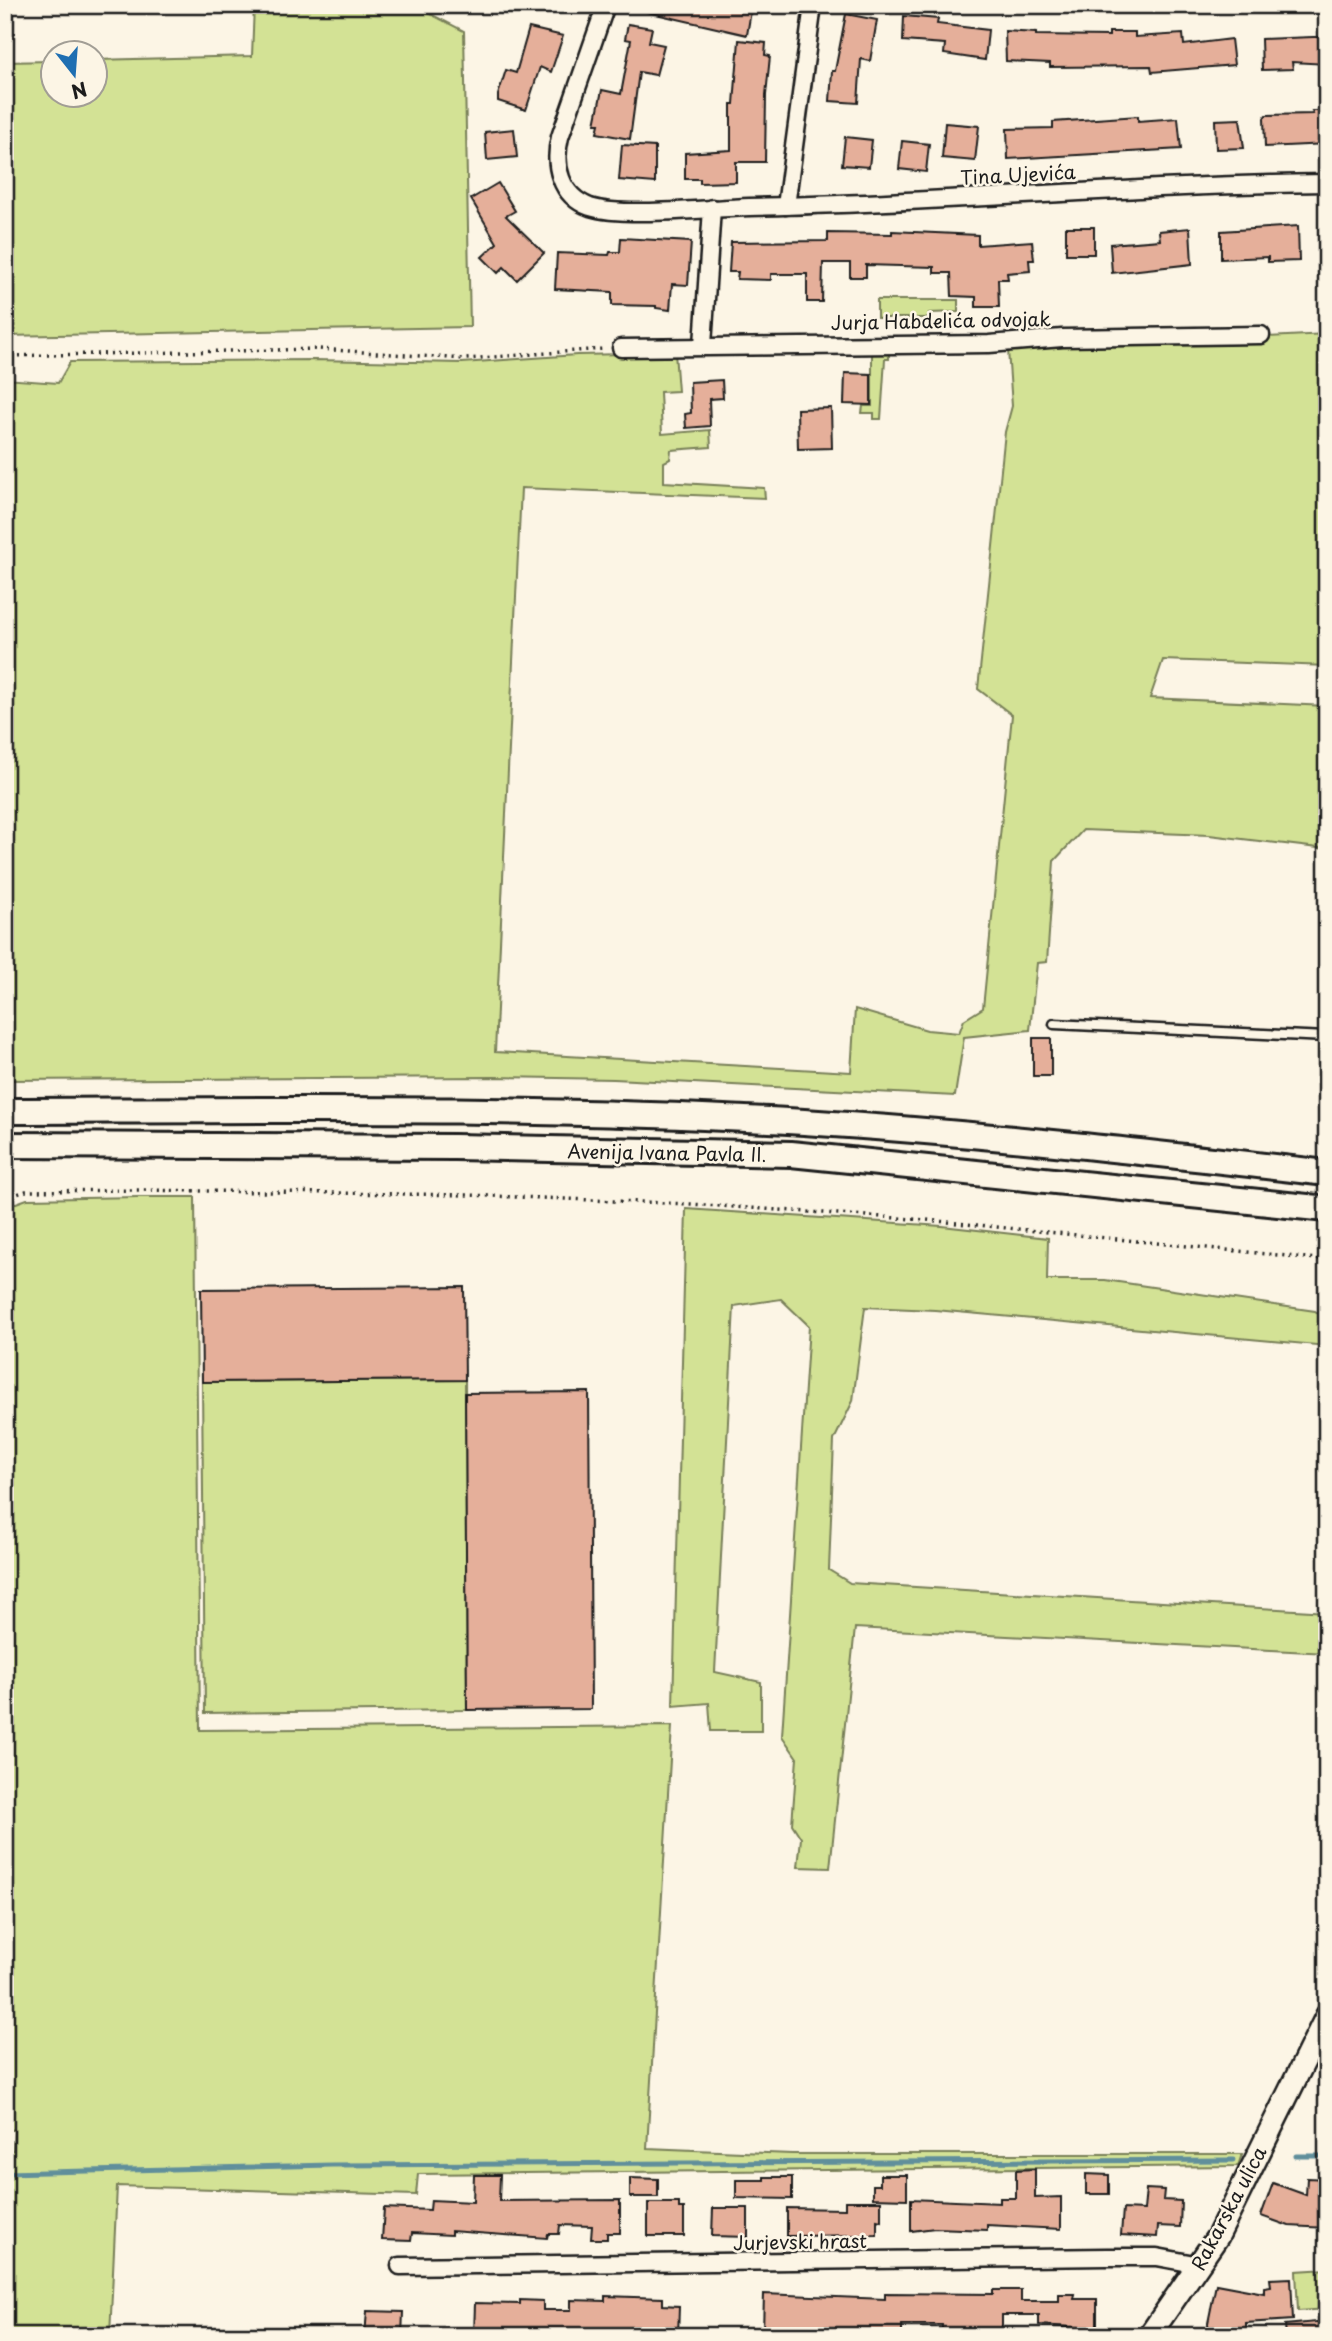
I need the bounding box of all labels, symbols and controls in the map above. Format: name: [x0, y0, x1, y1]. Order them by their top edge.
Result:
north arrow: [38, 38, 108, 108]
text: N: [68, 76, 91, 107]
street label: Tina Ujevića: [960, 157, 1076, 191]
street label: Jurja Habdelića odvojak: [831, 304, 1052, 336]
street label: Avenija Ivana Pavla II.: [567, 1136, 767, 1168]
street label: Rakarska ulica: [1183, 2140, 1273, 2275]
street label: Jurjevski hrast: [733, 2226, 868, 2256]

